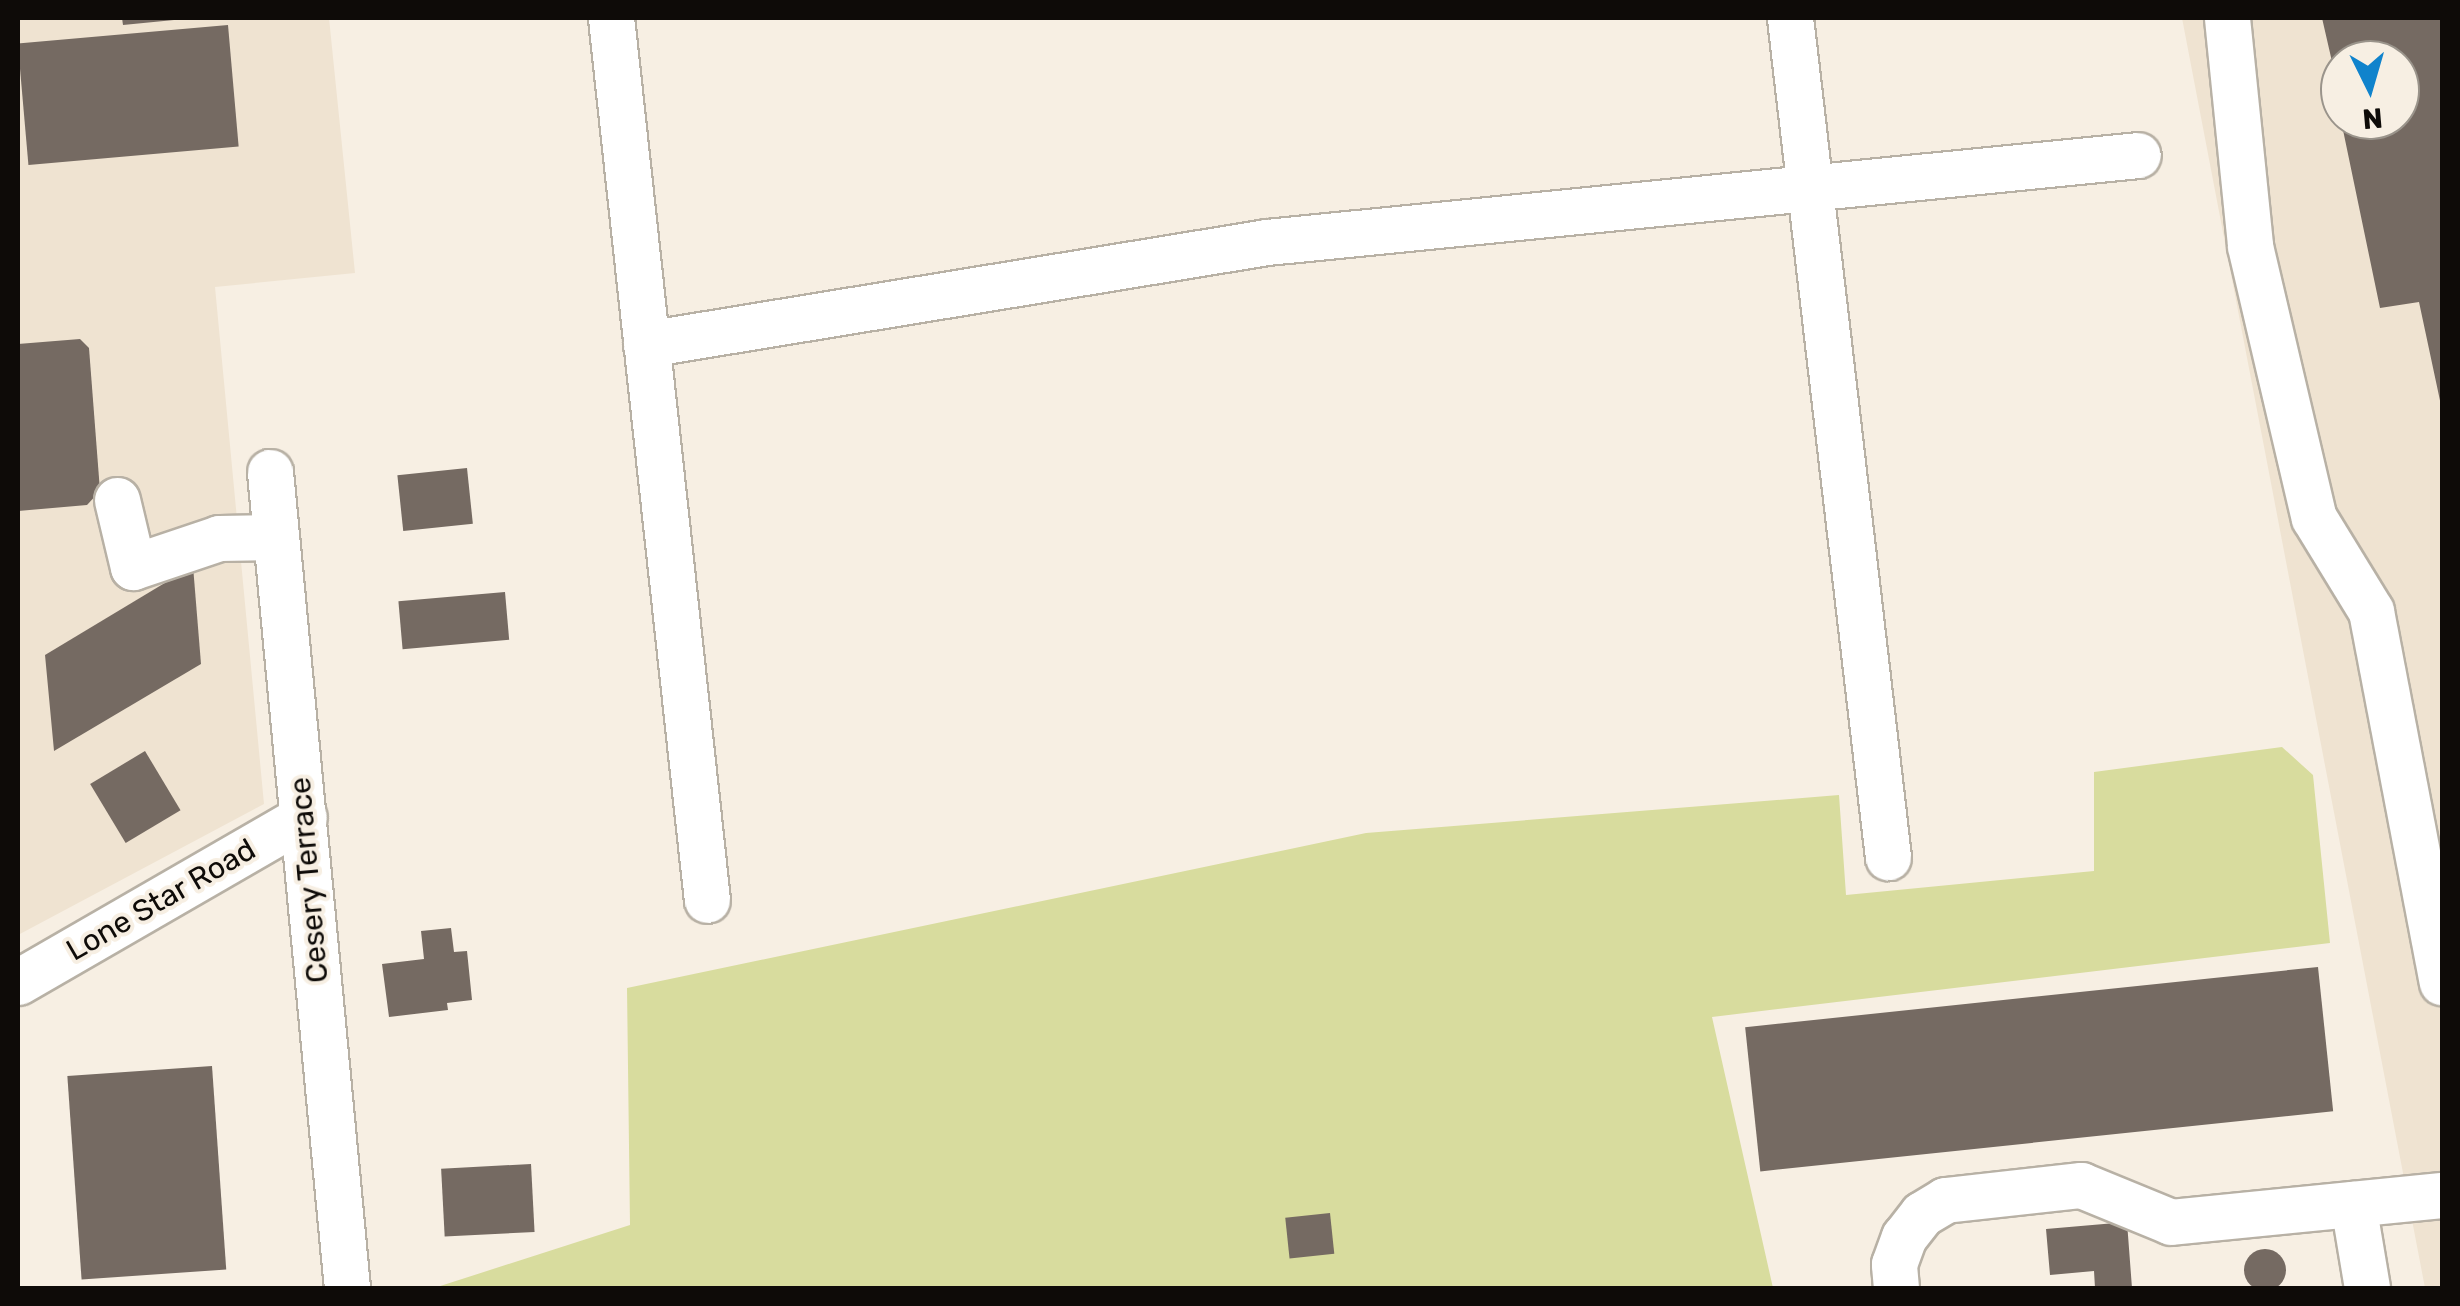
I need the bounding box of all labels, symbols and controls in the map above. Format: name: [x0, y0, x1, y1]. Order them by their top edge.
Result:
north arrow: [2320, 40, 2420, 140]
text: N: [2361, 101, 2384, 136]
street label: Cesery Terrace: [282, 775, 336, 985]
street label: Lone Star Road: [60, 831, 262, 969]

